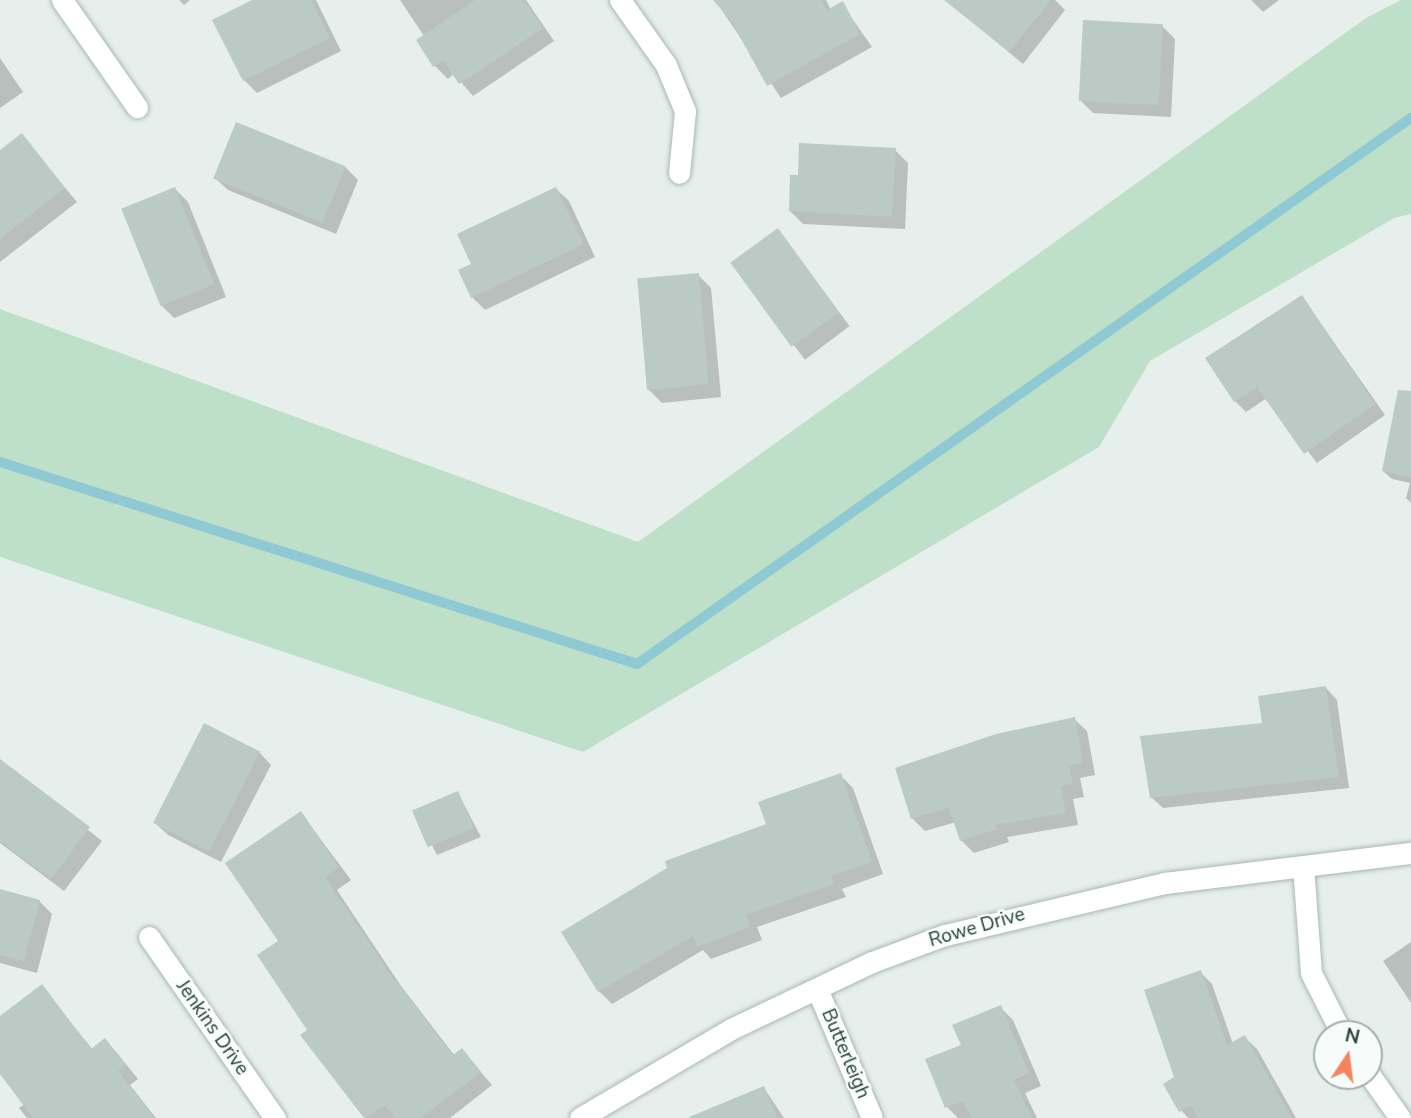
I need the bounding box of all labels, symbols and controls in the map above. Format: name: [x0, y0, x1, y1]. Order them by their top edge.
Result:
street label: Rowe Drive: [926, 903, 1028, 953]
street label: Jenkins Drive: [171, 976, 253, 1080]
street label: Butterleigh: [816, 1006, 874, 1102]
north arrow: [1313, 1020, 1383, 1090]
text: N: [1342, 1022, 1362, 1051]

